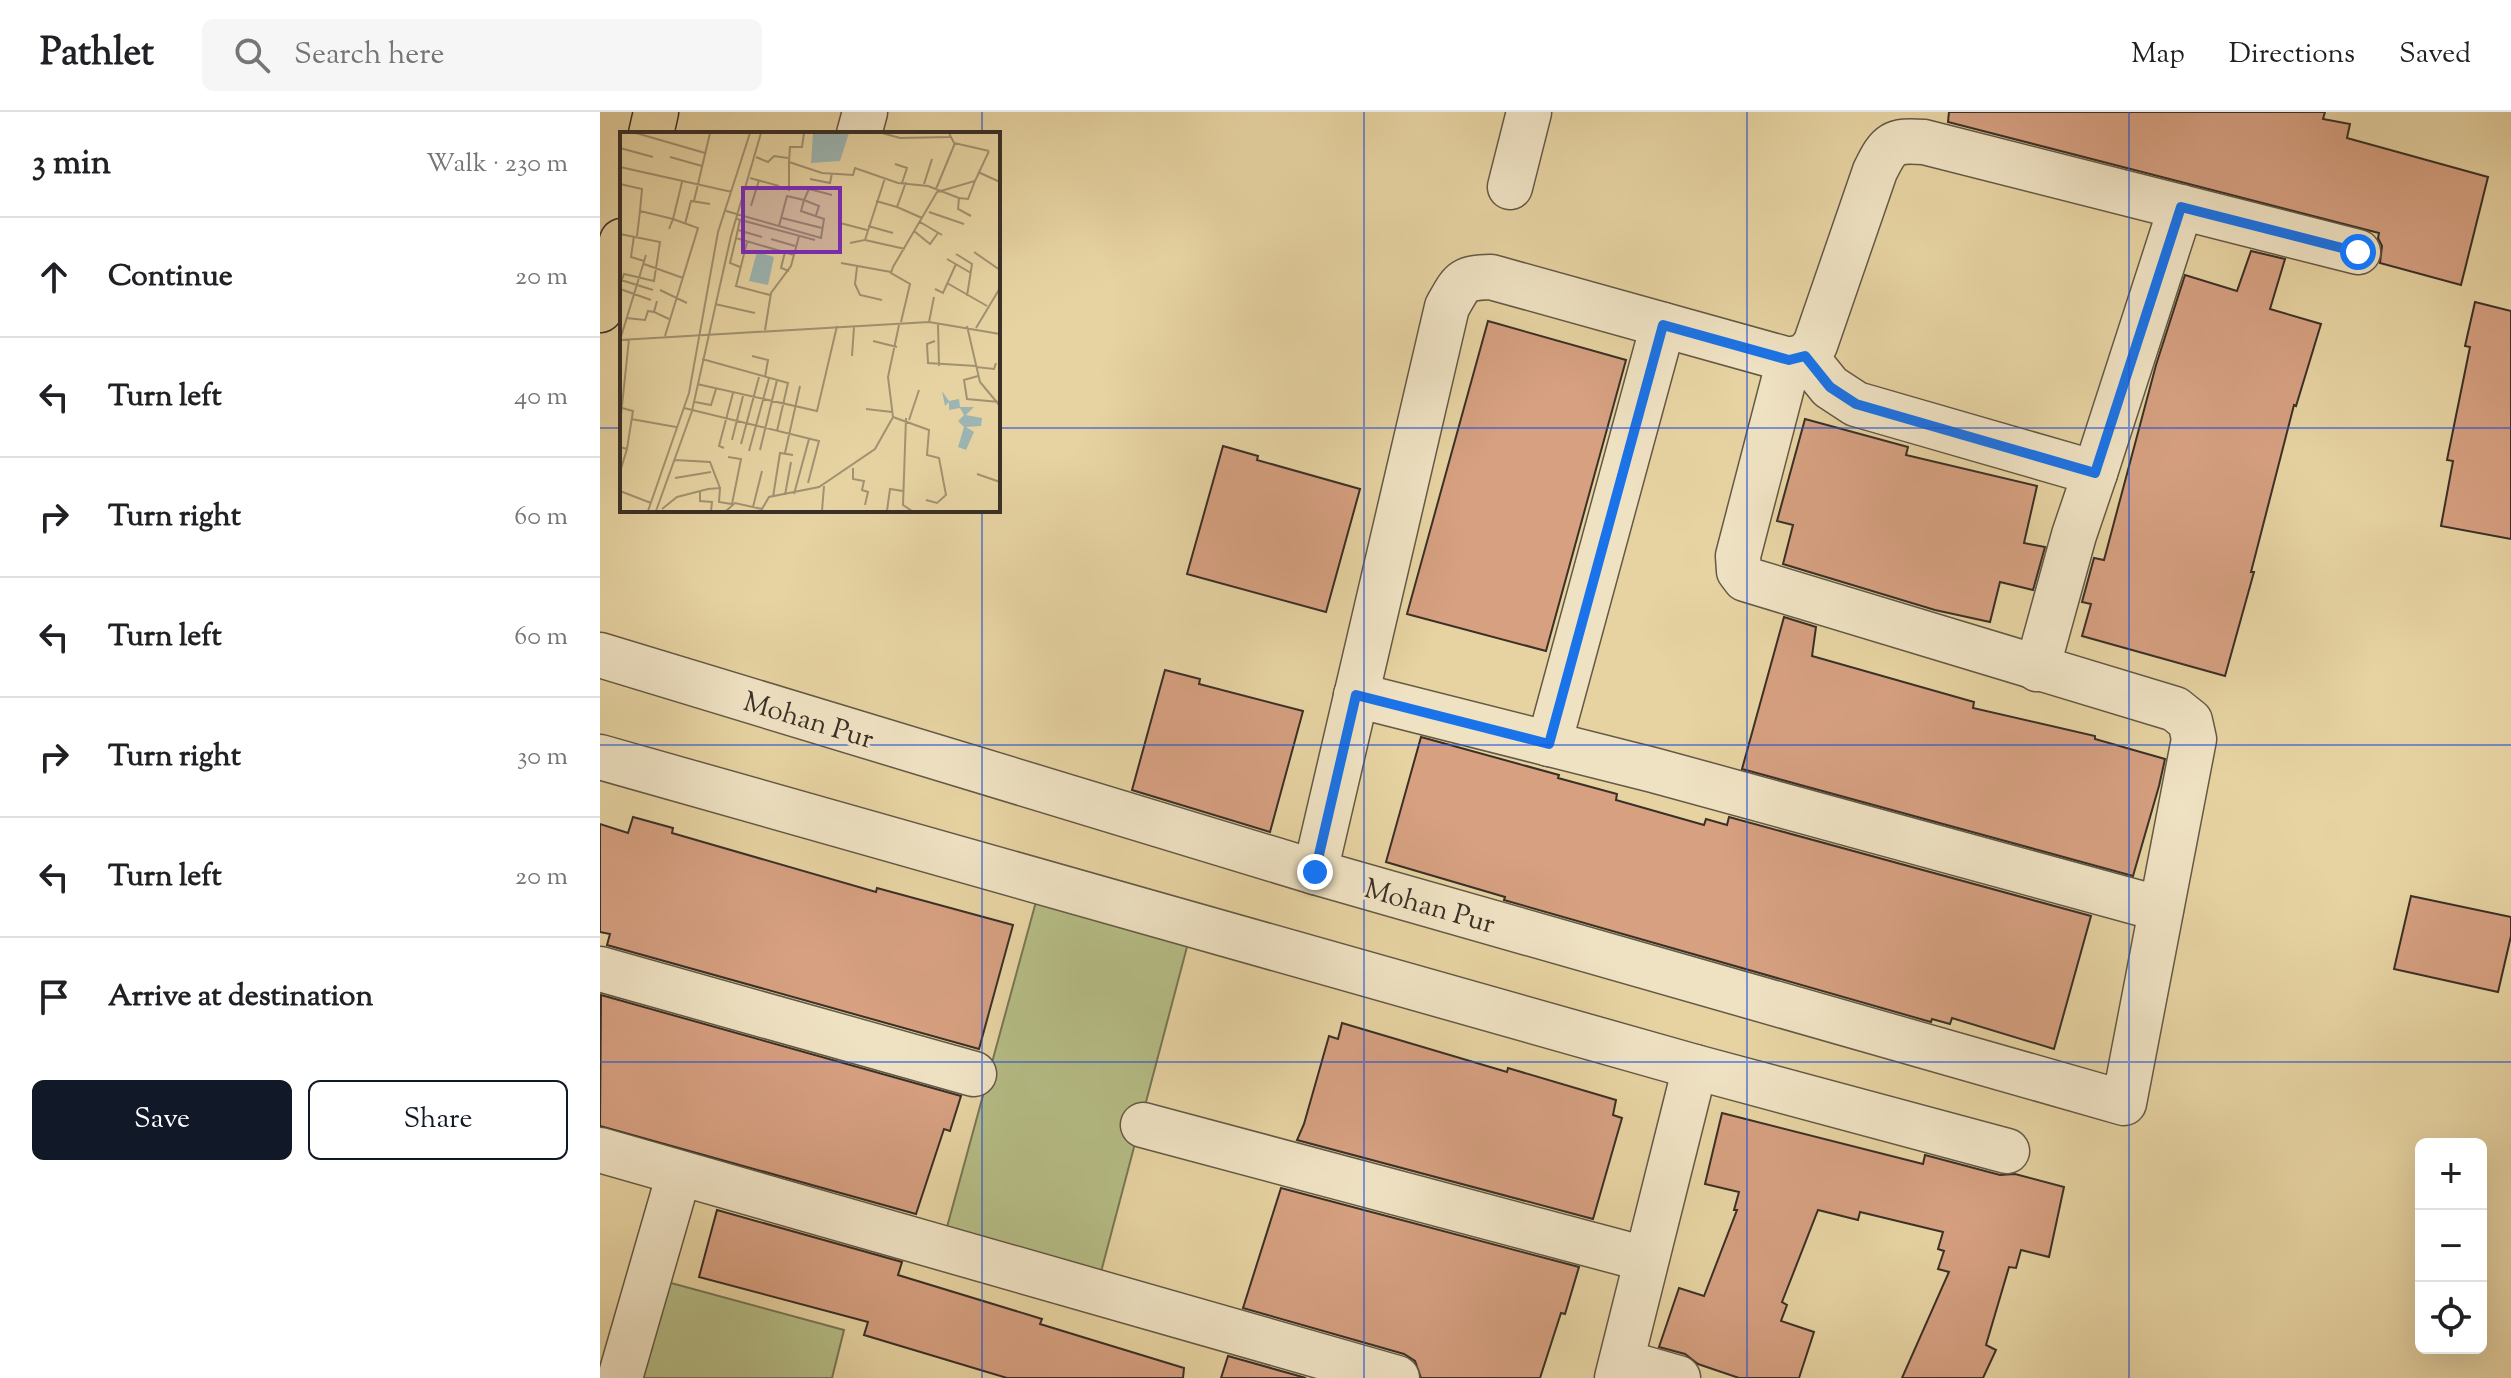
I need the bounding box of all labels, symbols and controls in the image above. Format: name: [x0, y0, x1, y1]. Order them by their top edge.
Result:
search box: [202, 19, 762, 91]
text: Pathlet: [40, 28, 154, 82]
icon: search: [230, 33, 274, 77]
text: Search here: [294, 34, 445, 77]
text: Map: [2131, 35, 2185, 75]
text: Directions: [2229, 35, 2355, 75]
text: Saved: [2399, 35, 2471, 75]
inset map: [620, 132, 1000, 512]
text: 3 min: [32, 140, 111, 189]
text: Walk · 230 m: [426, 146, 568, 183]
route start: [2340, 234, 2376, 270]
icon: ahead: [32, 255, 76, 299]
text: Continue: [108, 256, 233, 299]
text: 20 m: [515, 259, 568, 296]
icon: left: [32, 375, 76, 419]
text: Turn left: [108, 376, 222, 419]
text: 40 m: [514, 379, 568, 416]
icon: right: [32, 495, 76, 539]
text: Turn right: [108, 496, 241, 539]
text: 60 m: [514, 499, 568, 536]
icon: left: [32, 615, 76, 659]
text: Turn left: [108, 616, 222, 659]
text: 60 m: [514, 619, 568, 656]
street label: Mohan Pur: [738, 683, 879, 761]
icon: right: [32, 735, 76, 779]
text: Turn right: [108, 736, 241, 779]
text: 30 m: [517, 739, 568, 776]
route end: [1297, 854, 1333, 890]
icon: left: [32, 855, 76, 899]
text: Turn left: [108, 856, 222, 899]
text: 20 m: [515, 859, 568, 896]
street label: Mohan Pur: [1359, 870, 1500, 946]
icon: arrive: [32, 975, 76, 1019]
text: Arrive at destination: [108, 976, 373, 1019]
button: Save: [32, 1080, 292, 1160]
button: Share: [308, 1080, 568, 1160]
map controls: [2415, 1138, 2487, 1354]
button: +: [2415, 1138, 2487, 1210]
button: −: [2415, 1210, 2487, 1282]
button: locate: [2415, 1282, 2487, 1354]

